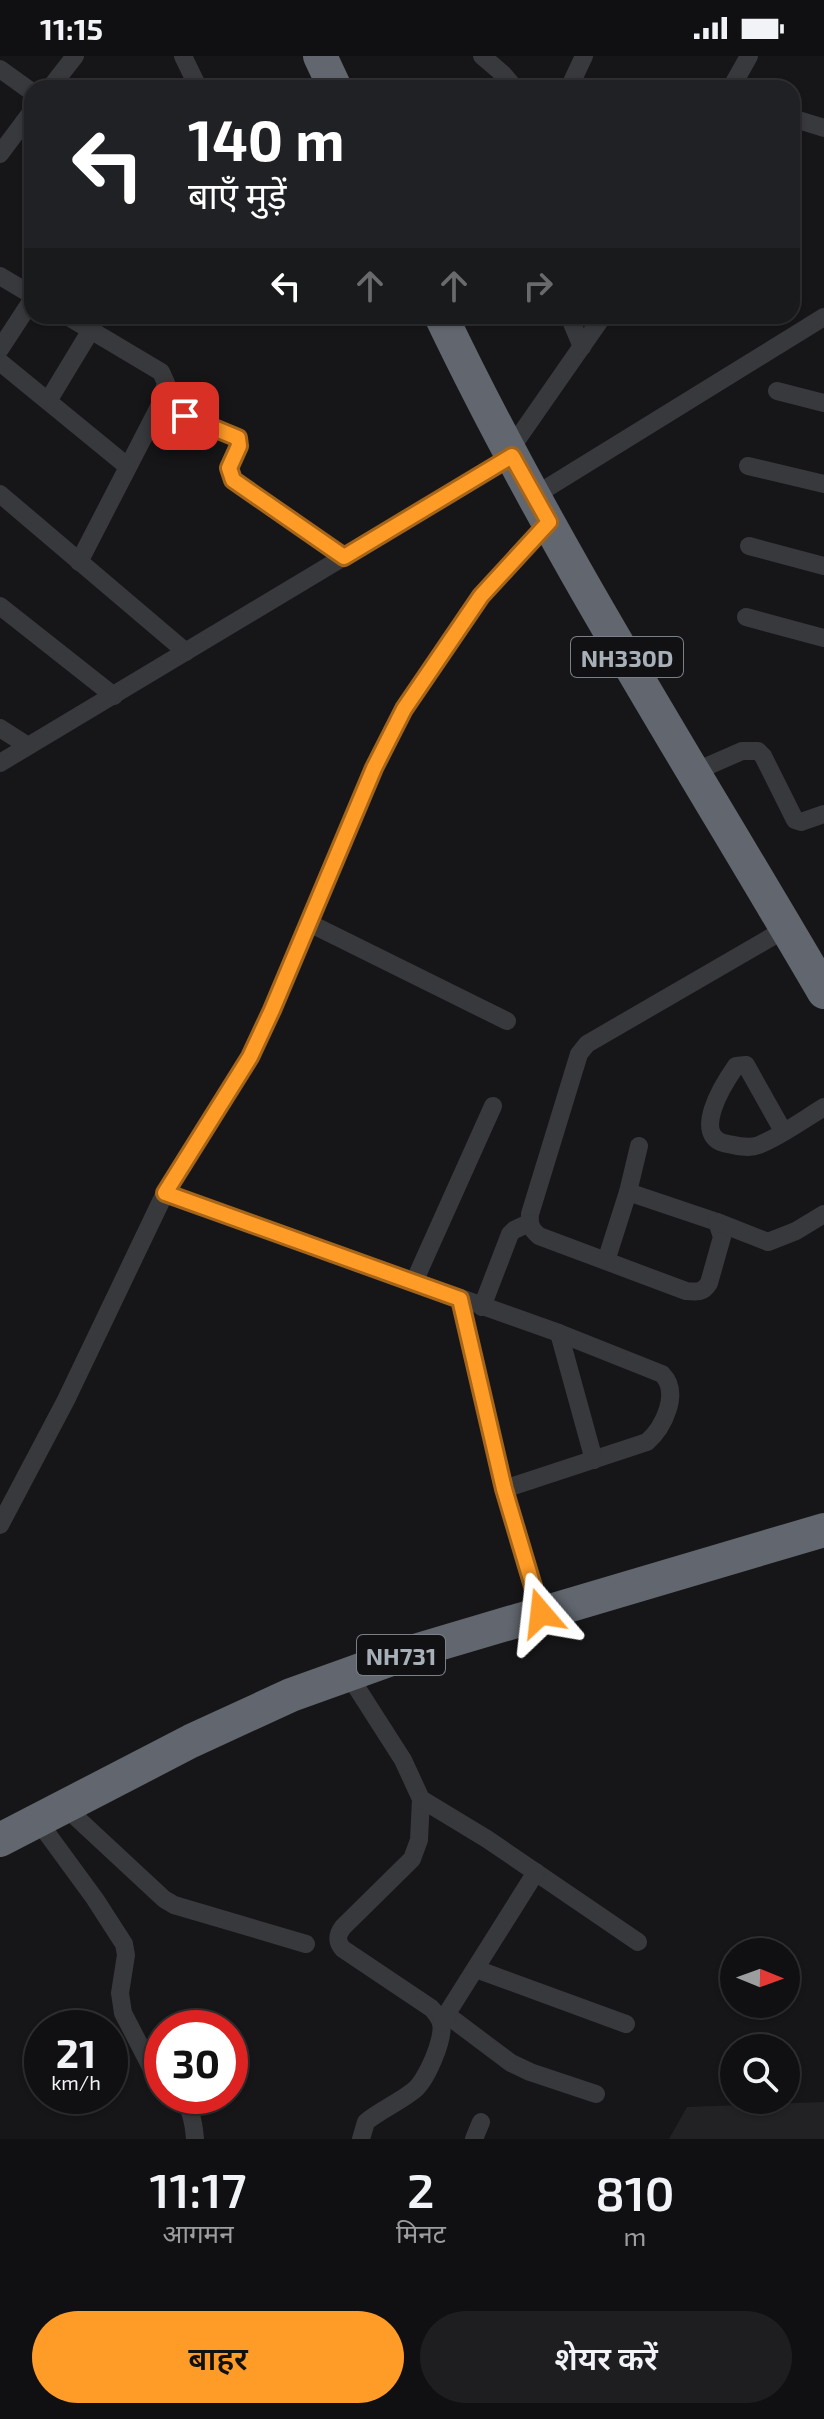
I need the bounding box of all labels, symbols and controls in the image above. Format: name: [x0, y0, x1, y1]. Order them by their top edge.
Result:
text: 11:15: [40, 10, 103, 46]
text: 140 m: [188, 105, 345, 172]
icon: left: [56, 112, 160, 216]
text: बाएँ मुड़ें: [188, 173, 287, 216]
icon: left: [264, 264, 308, 308]
icon: ahead: [348, 264, 392, 308]
icon: ahead: [432, 264, 476, 308]
icon: right: [516, 264, 560, 308]
pin: [151, 382, 219, 450]
icon: arrive: [163, 394, 207, 438]
road number: NH330D: [571, 637, 683, 677]
position arrow: [499, 1571, 583, 1655]
road number: NH731: [357, 1635, 445, 1675]
north arrow: [720, 1938, 800, 2018]
map controls: [720, 1938, 800, 2114]
speed limit sign: 30: [144, 2010, 248, 2114]
text: 21: [56, 2028, 96, 2076]
button: search: [720, 2034, 800, 2114]
text: km/h: [51, 2070, 101, 2094]
text: 11:17: [149, 2160, 247, 2218]
text: 2: [407, 2160, 435, 2218]
text: 810: [595, 2163, 675, 2221]
text: आगमन: [162, 2217, 234, 2248]
text: मिनट: [396, 2217, 446, 2248]
text: m: [623, 2220, 646, 2251]
button: बाहर: [32, 2311, 404, 2403]
button: शेयर करें: [420, 2311, 792, 2403]

